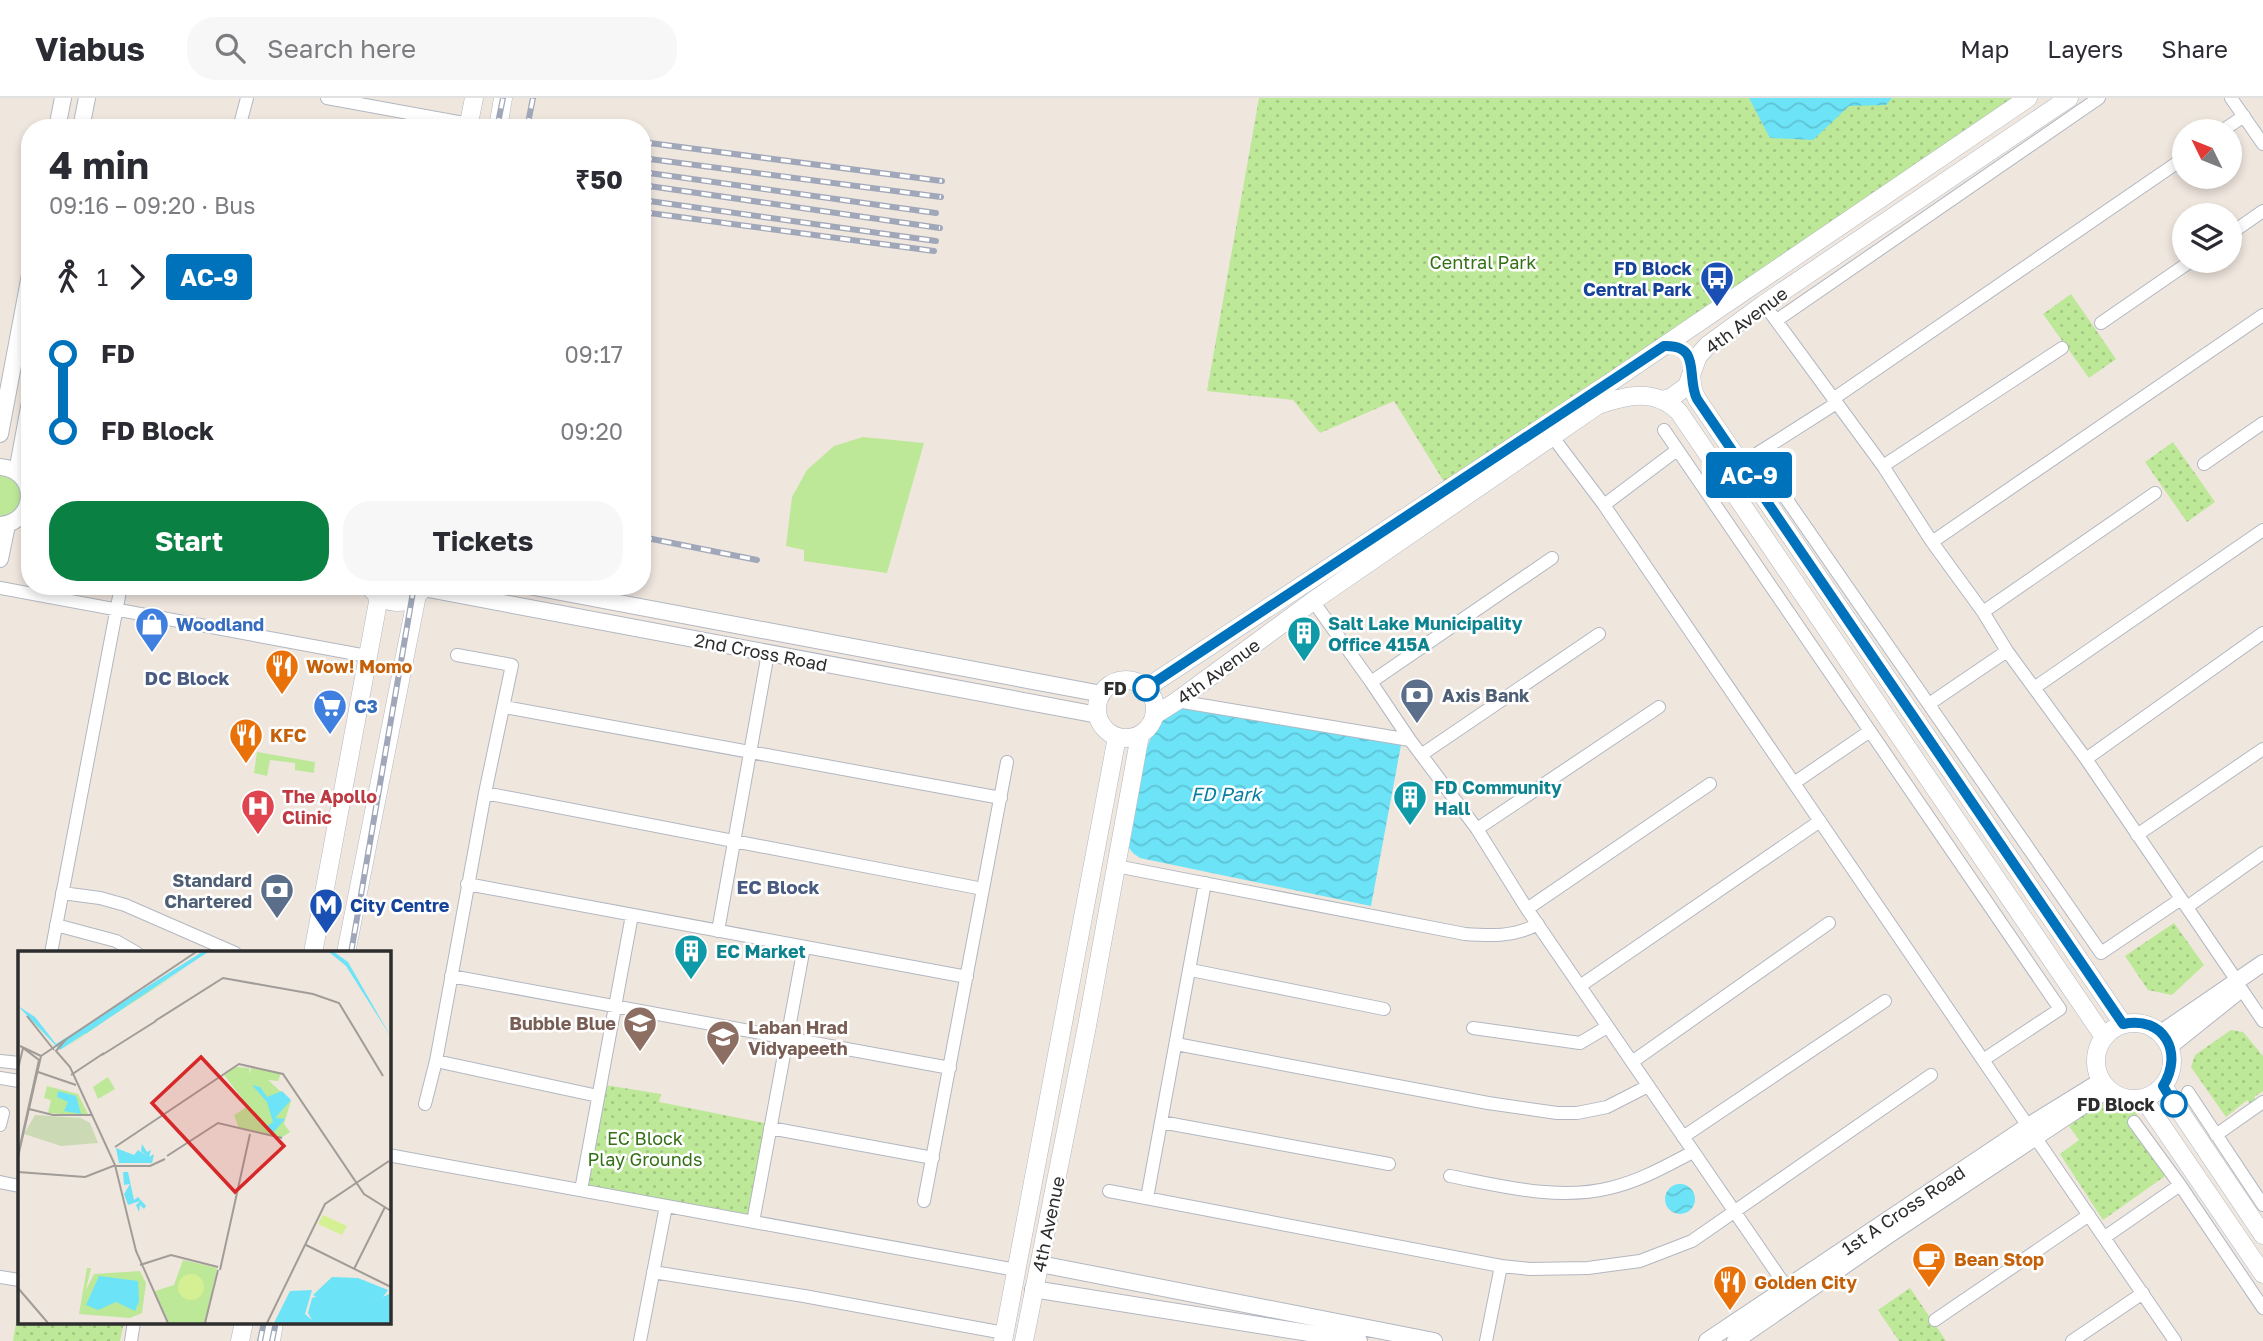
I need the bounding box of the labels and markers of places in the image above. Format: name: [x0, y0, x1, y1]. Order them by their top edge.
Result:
place label: FD Block Central Park: [1583, 257, 1693, 300]
bus stop icon: FD Block Central Park: [1698, 259, 1736, 308]
shop icon: Woodland: [133, 605, 171, 654]
place label: Salt Lake Municipality Office 415A: [1328, 612, 1523, 655]
place label: Woodland: [176, 613, 264, 635]
building icon: Salt Lake Municipality Office 415A: [1285, 614, 1323, 663]
restaurant icon: Wow! Momo: [263, 647, 301, 696]
place label: Wow! Momo: [306, 655, 413, 677]
marker: FD: [1133, 675, 1159, 701]
bank icon: Axis Bank: [1398, 676, 1436, 725]
place label: FD: [1103, 677, 1127, 699]
place label: Axis Bank: [1442, 684, 1530, 706]
supermarket icon: C3: [311, 687, 349, 736]
place label: C3: [354, 695, 378, 717]
restaurant icon: KFC: [227, 716, 265, 765]
place label: KFC: [270, 724, 307, 746]
place label: FD Community Hall: [1434, 776, 1562, 819]
building icon: FD Community Hall: [1391, 778, 1429, 827]
place label: The Apollo Clinic: [282, 785, 377, 828]
hospital icon: The Apollo Clinic: [239, 787, 277, 836]
place label: Standard Chartered: [164, 869, 252, 912]
bank icon: Standard Chartered: [258, 871, 296, 920]
metro station icon: City Centre: [307, 886, 345, 935]
place label: City Centre: [350, 894, 450, 916]
building icon: EC Market: [672, 932, 710, 981]
place label: EC Market: [716, 940, 806, 962]
school or university icon: Bubble Blue: [621, 1004, 659, 1053]
place label: Bubble Blue: [509, 1012, 616, 1034]
place label: Laban Hrad Vidyapeeth: [748, 1016, 848, 1059]
school or university icon: Laban Hrad Vidyapeeth: [704, 1018, 742, 1067]
marker: FD Block: [2161, 1091, 2187, 1117]
place label: FD Block: [2077, 1093, 2156, 1115]
cafe icon: Bean Stop: [1910, 1240, 1948, 1289]
place label: Bean Stop: [1954, 1248, 2044, 1270]
restaurant icon: Golden City: [1711, 1263, 1749, 1312]
place label: Golden City: [1754, 1271, 1857, 1293]

